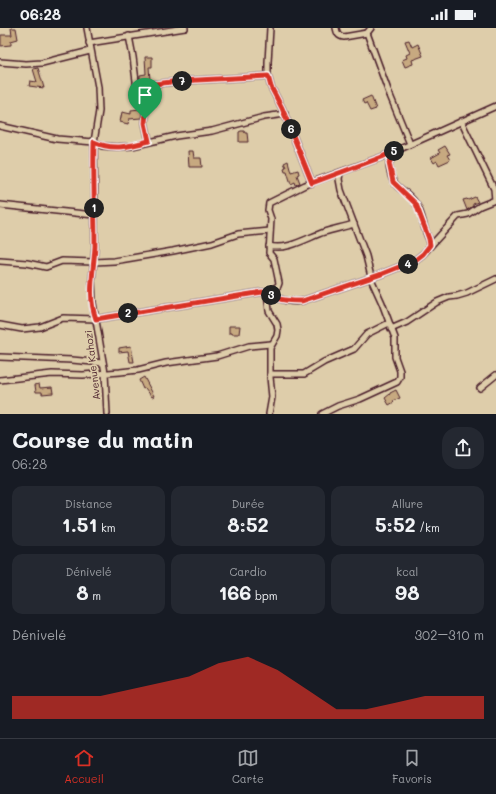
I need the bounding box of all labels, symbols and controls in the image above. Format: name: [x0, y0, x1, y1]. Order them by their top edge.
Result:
text: 06:28: [20, 4, 61, 24]
pin: 7: [172, 71, 192, 91]
text: 7: [179, 73, 185, 88]
pin: [128, 78, 162, 119]
icon: arrive: [134, 84, 156, 106]
pin: 6: [281, 119, 301, 139]
text: 6: [288, 121, 294, 136]
pin: 5: [384, 141, 404, 161]
text: 5: [391, 143, 397, 158]
pin: 1: [84, 198, 104, 218]
text: 1: [92, 200, 96, 215]
pin: 4: [398, 254, 418, 274]
text: 4: [405, 256, 411, 271]
pin: 3: [261, 285, 281, 305]
text: 3: [268, 287, 274, 302]
pin: 2: [118, 303, 138, 323]
text: 2: [125, 305, 131, 320]
street label: Avenue Kahozi: [81, 329, 103, 401]
text: Course du matin: [12, 425, 193, 454]
button: share: [442, 427, 484, 469]
text: 06:28: [12, 455, 47, 472]
text: Distance: [65, 496, 112, 511]
text: Durée: [232, 496, 264, 511]
text: Allure: [392, 496, 423, 511]
text: 1.51: [62, 511, 97, 537]
text: 8:52: [227, 511, 269, 537]
text: 5:52: [375, 511, 416, 537]
text: km: [97, 520, 116, 535]
text: /km: [416, 520, 440, 535]
text: Dénivelé: [66, 564, 112, 579]
text: Cardio: [229, 564, 267, 579]
text: kcal: [396, 564, 418, 579]
text: 8: [76, 579, 89, 605]
text: 166: [218, 579, 251, 605]
text: 98: [395, 579, 420, 605]
text: m: [89, 588, 101, 603]
text: bpm: [251, 588, 278, 603]
text: Dénivelé: [12, 626, 66, 643]
text: 302–310 m: [415, 626, 484, 643]
tab: Accueil: [64, 747, 104, 786]
tab: Carte: [232, 747, 264, 786]
tab: Favoris: [392, 747, 432, 786]

